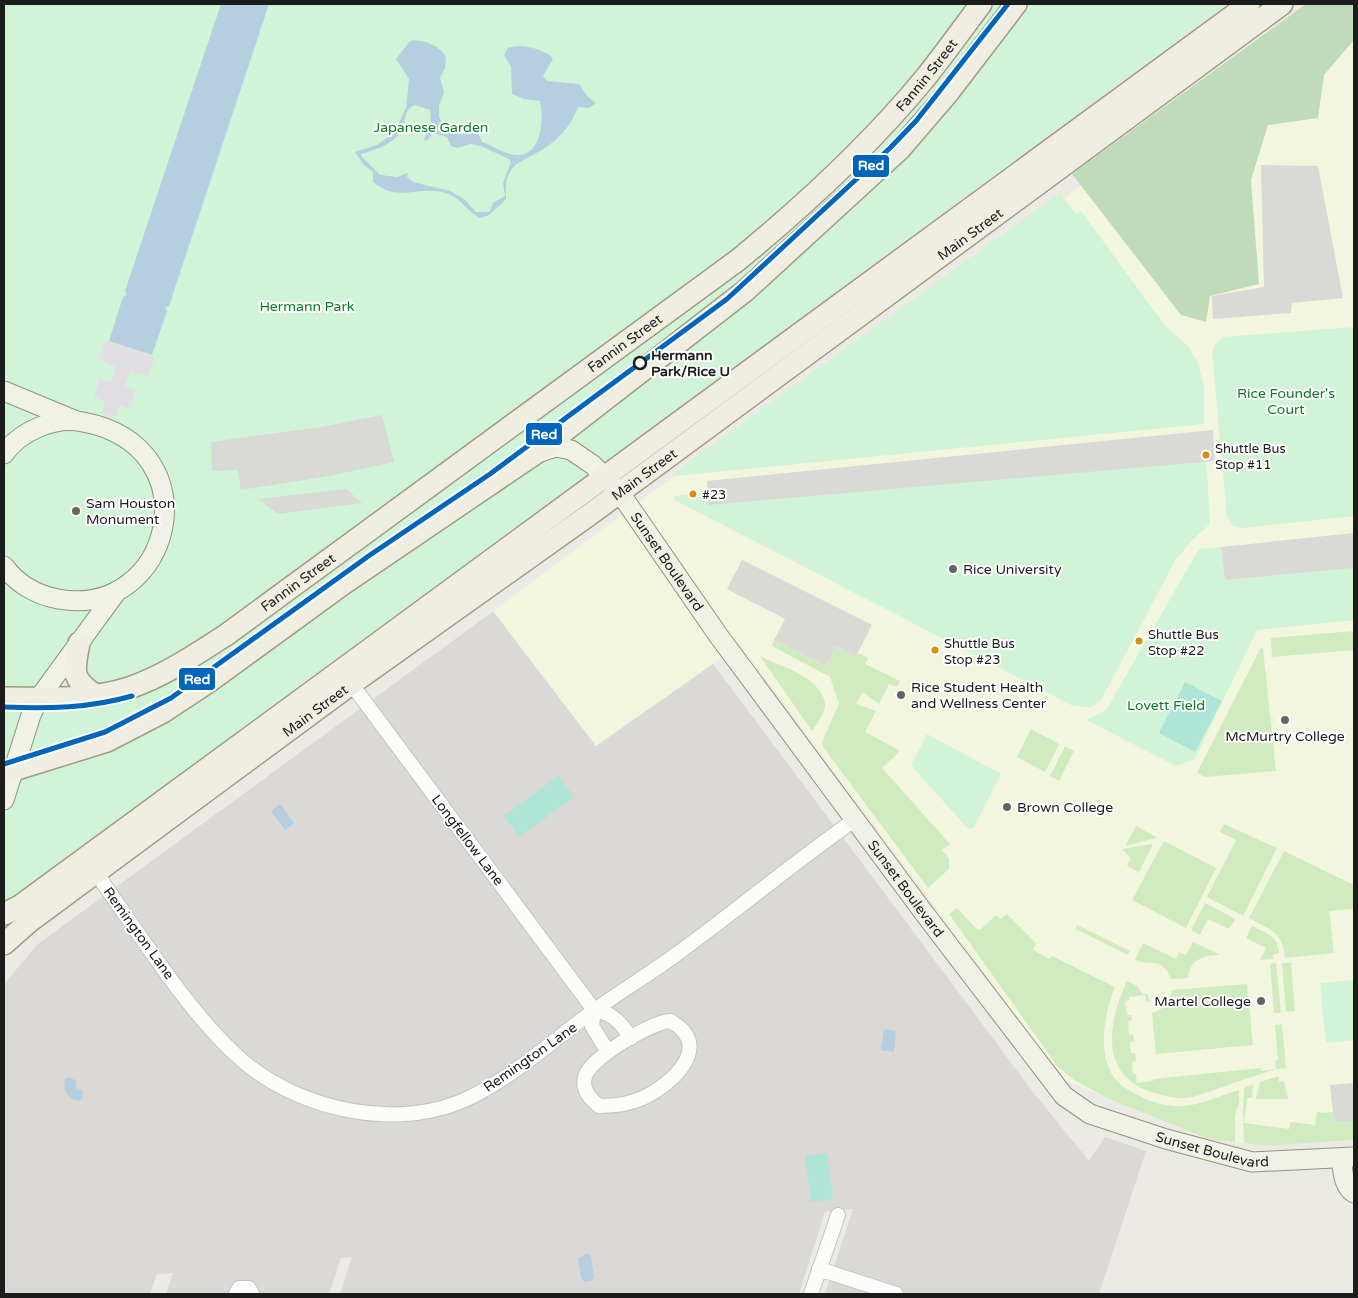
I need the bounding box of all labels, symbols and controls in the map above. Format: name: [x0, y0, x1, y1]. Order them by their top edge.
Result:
street label: Fannin Street: [893, 35, 961, 115]
park label: Japanese Garden: [374, 119, 488, 136]
line badge: Red: [852, 154, 890, 178]
text: Red: [858, 157, 885, 174]
street label: Main Street: [934, 204, 1007, 264]
park label: Hermann Park: [260, 298, 355, 315]
street label: Fannin Street: [584, 310, 666, 376]
place label: Hermann Park/Rice U: [651, 347, 730, 380]
marker: Hermann Park/Rice U: [633, 356, 647, 370]
park label: Rice Founder's Court: [1237, 385, 1335, 418]
line badge: Red: [525, 422, 563, 446]
text: Red: [531, 426, 558, 443]
place label: Shuttle Bus Stop #11: [1215, 441, 1286, 473]
street label: Main Street: [608, 445, 681, 505]
marker: Shuttle Bus Stop #11: [1201, 450, 1211, 460]
place label: #23: [702, 487, 726, 503]
marker: #23: [688, 489, 698, 499]
place label: Sam Houston Monument: [86, 495, 175, 528]
marker: Sam Houston Monument: [70, 505, 82, 517]
street label: Sunset Boulevard: [627, 509, 707, 615]
street label: Fannin Street: [258, 549, 339, 616]
place label: Rice University: [963, 561, 1062, 578]
marker: Rice University: [947, 563, 959, 575]
place label: Shuttle Bus Stop #22: [1148, 627, 1219, 659]
place label: Shuttle Bus Stop #23: [944, 636, 1015, 668]
marker: Shuttle Bus Stop #22: [1134, 636, 1144, 646]
marker: Shuttle Bus Stop #23: [930, 645, 940, 655]
line badge: Red: [178, 667, 216, 691]
text: Red: [184, 671, 211, 688]
place label: Rice Student Health and Wellness Center: [911, 679, 1047, 712]
street label: Main Street: [279, 681, 352, 741]
marker: Rice Student Health and Wellness Center: [895, 689, 907, 701]
park label: Lovett Field: [1127, 697, 1205, 714]
marker: McMurtry College: [1279, 714, 1291, 726]
place label: McMurtry College: [1225, 728, 1345, 745]
street label: Longfellow Lane: [428, 792, 507, 889]
place label: Brown College: [1017, 799, 1113, 816]
marker: Brown College: [1001, 801, 1013, 813]
street label: Sunset Boulevard: [864, 837, 947, 941]
street label: Remington Lane: [99, 884, 178, 983]
place label: Martel College: [1154, 993, 1251, 1010]
marker: Martel College: [1255, 995, 1267, 1007]
street label: Remington Lane: [480, 1019, 580, 1096]
street label: Sunset Boulevard: [1153, 1128, 1269, 1171]

